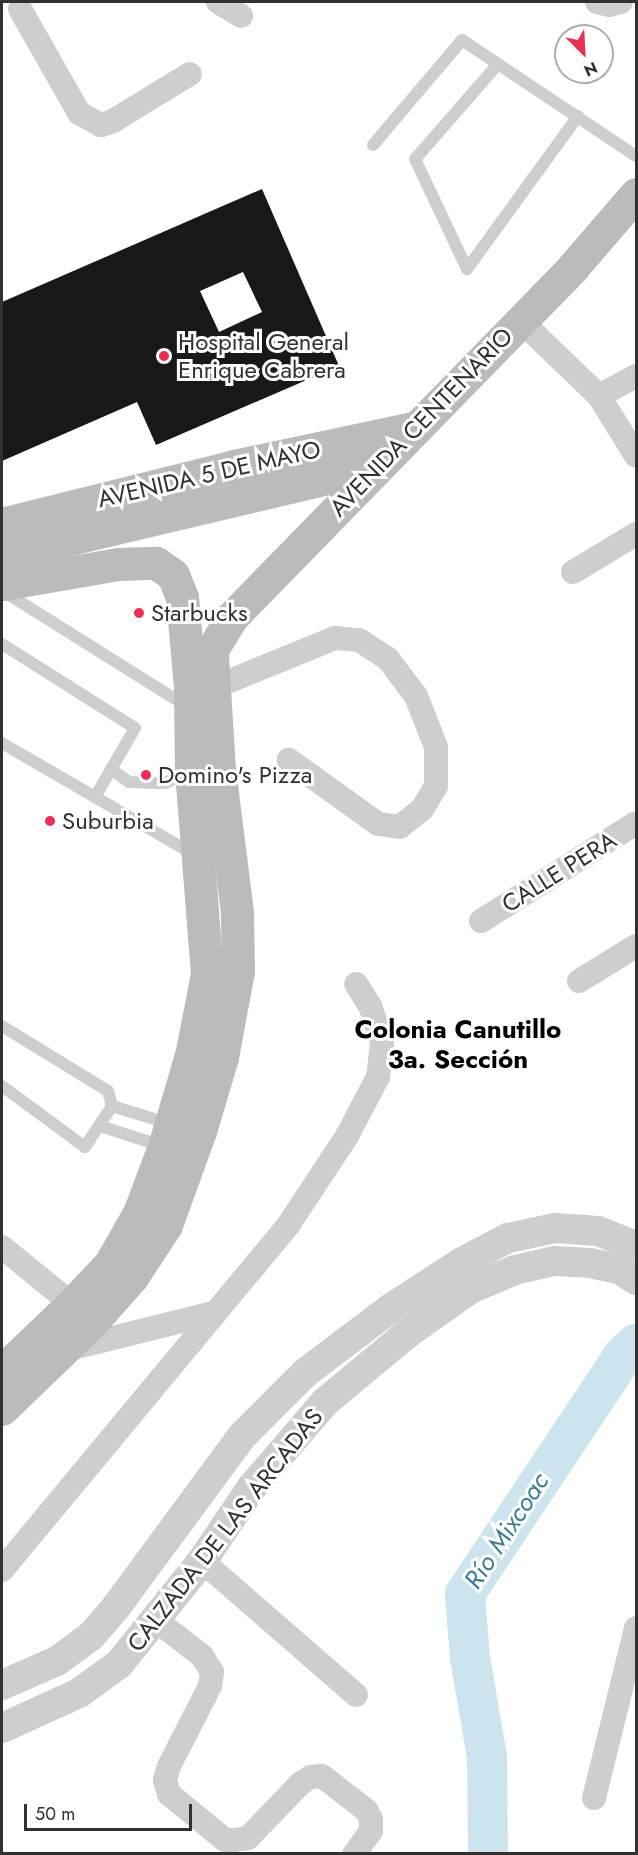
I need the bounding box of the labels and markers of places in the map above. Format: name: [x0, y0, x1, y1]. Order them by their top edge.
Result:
place label: Hospital General Enrique Cabrera: [178, 328, 349, 384]
marker: Hospital General Enrique Cabrera: [155, 347, 173, 365]
place label: Starbucks: [151, 599, 248, 627]
marker: Starbucks: [132, 606, 146, 620]
place label: Domino's Pizza: [158, 761, 312, 789]
marker: Domino's Pizza: [139, 768, 153, 782]
place label: Suburbia: [62, 807, 154, 835]
marker: Suburbia: [43, 814, 57, 828]

